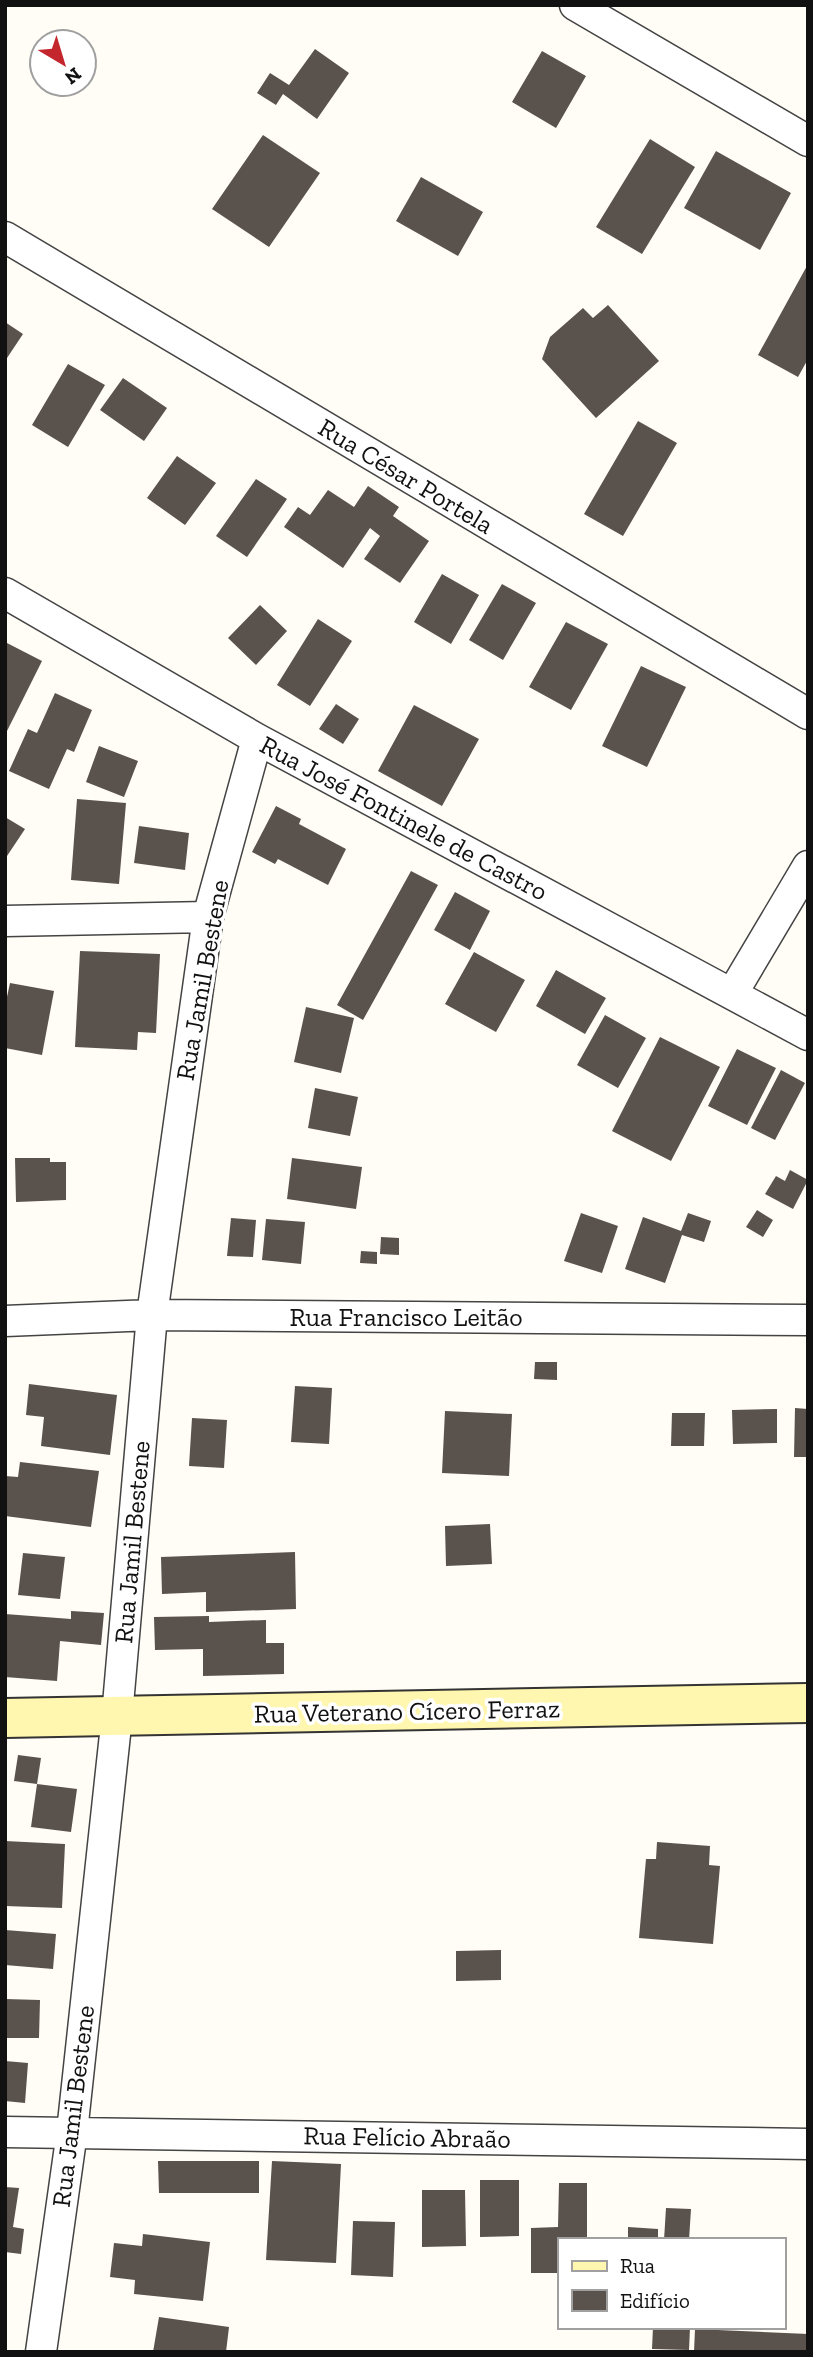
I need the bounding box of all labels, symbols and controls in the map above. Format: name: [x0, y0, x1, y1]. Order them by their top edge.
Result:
north arrow: [28, 28, 98, 98]
text: N: [60, 62, 86, 90]
street label: Rua César Portela: [313, 411, 500, 541]
street label: Rua José Fontinele de Castro: [255, 729, 553, 907]
street label: Rua Jamil Bestene: [169, 877, 235, 1083]
street label: Rua Francisco Leitão: [289, 1301, 523, 1333]
street label: Rua Jamil Bestene: [107, 1439, 157, 1645]
street label: Rua Veterano Cícero Ferraz: [254, 1692, 560, 1730]
street label: Rua Jamil Bestene: [45, 2003, 101, 2209]
street label: Rua Felício Abraão: [303, 2119, 511, 2155]
legend: [558, 2238, 785, 2329]
text: Rua: [620, 2253, 655, 2278]
text: Edifício: [620, 2288, 690, 2313]

